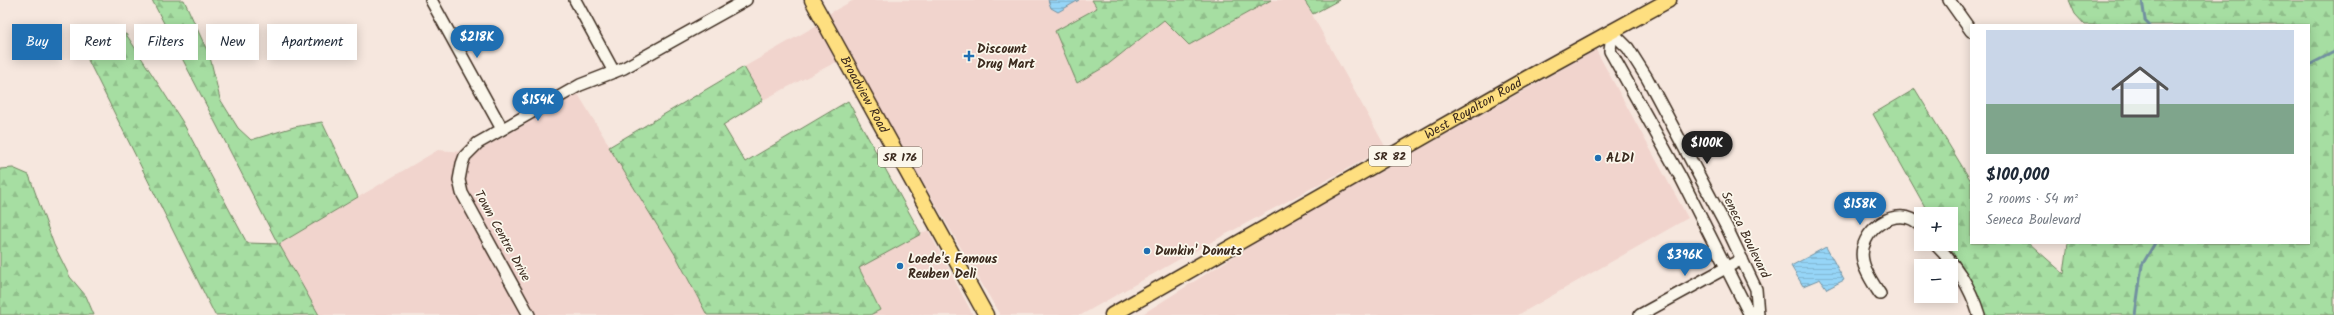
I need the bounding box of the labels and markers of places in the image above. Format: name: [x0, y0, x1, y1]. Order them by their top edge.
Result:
pin: $218K: [449, 25, 505, 59]
place label: Discount Drug Mart: [977, 39, 1035, 75]
marker: Discount Drug Mart: [964, 51, 974, 61]
pin: $154K: [510, 88, 566, 122]
pin: $100K: [1679, 131, 1735, 165]
place label: ALDI: [1606, 148, 1634, 169]
marker: ALDI: [1593, 153, 1603, 163]
pin: $158K: [1832, 192, 1888, 226]
place label: Dunkin' Donuts: [1155, 241, 1242, 262]
pin: $396K: [1657, 243, 1713, 277]
marker: Dunkin' Donuts: [1142, 246, 1152, 256]
place label: Loede's Famous Reuben Deli: [908, 249, 997, 285]
marker: Loede's Famous Reuben Deli: [895, 261, 905, 271]

